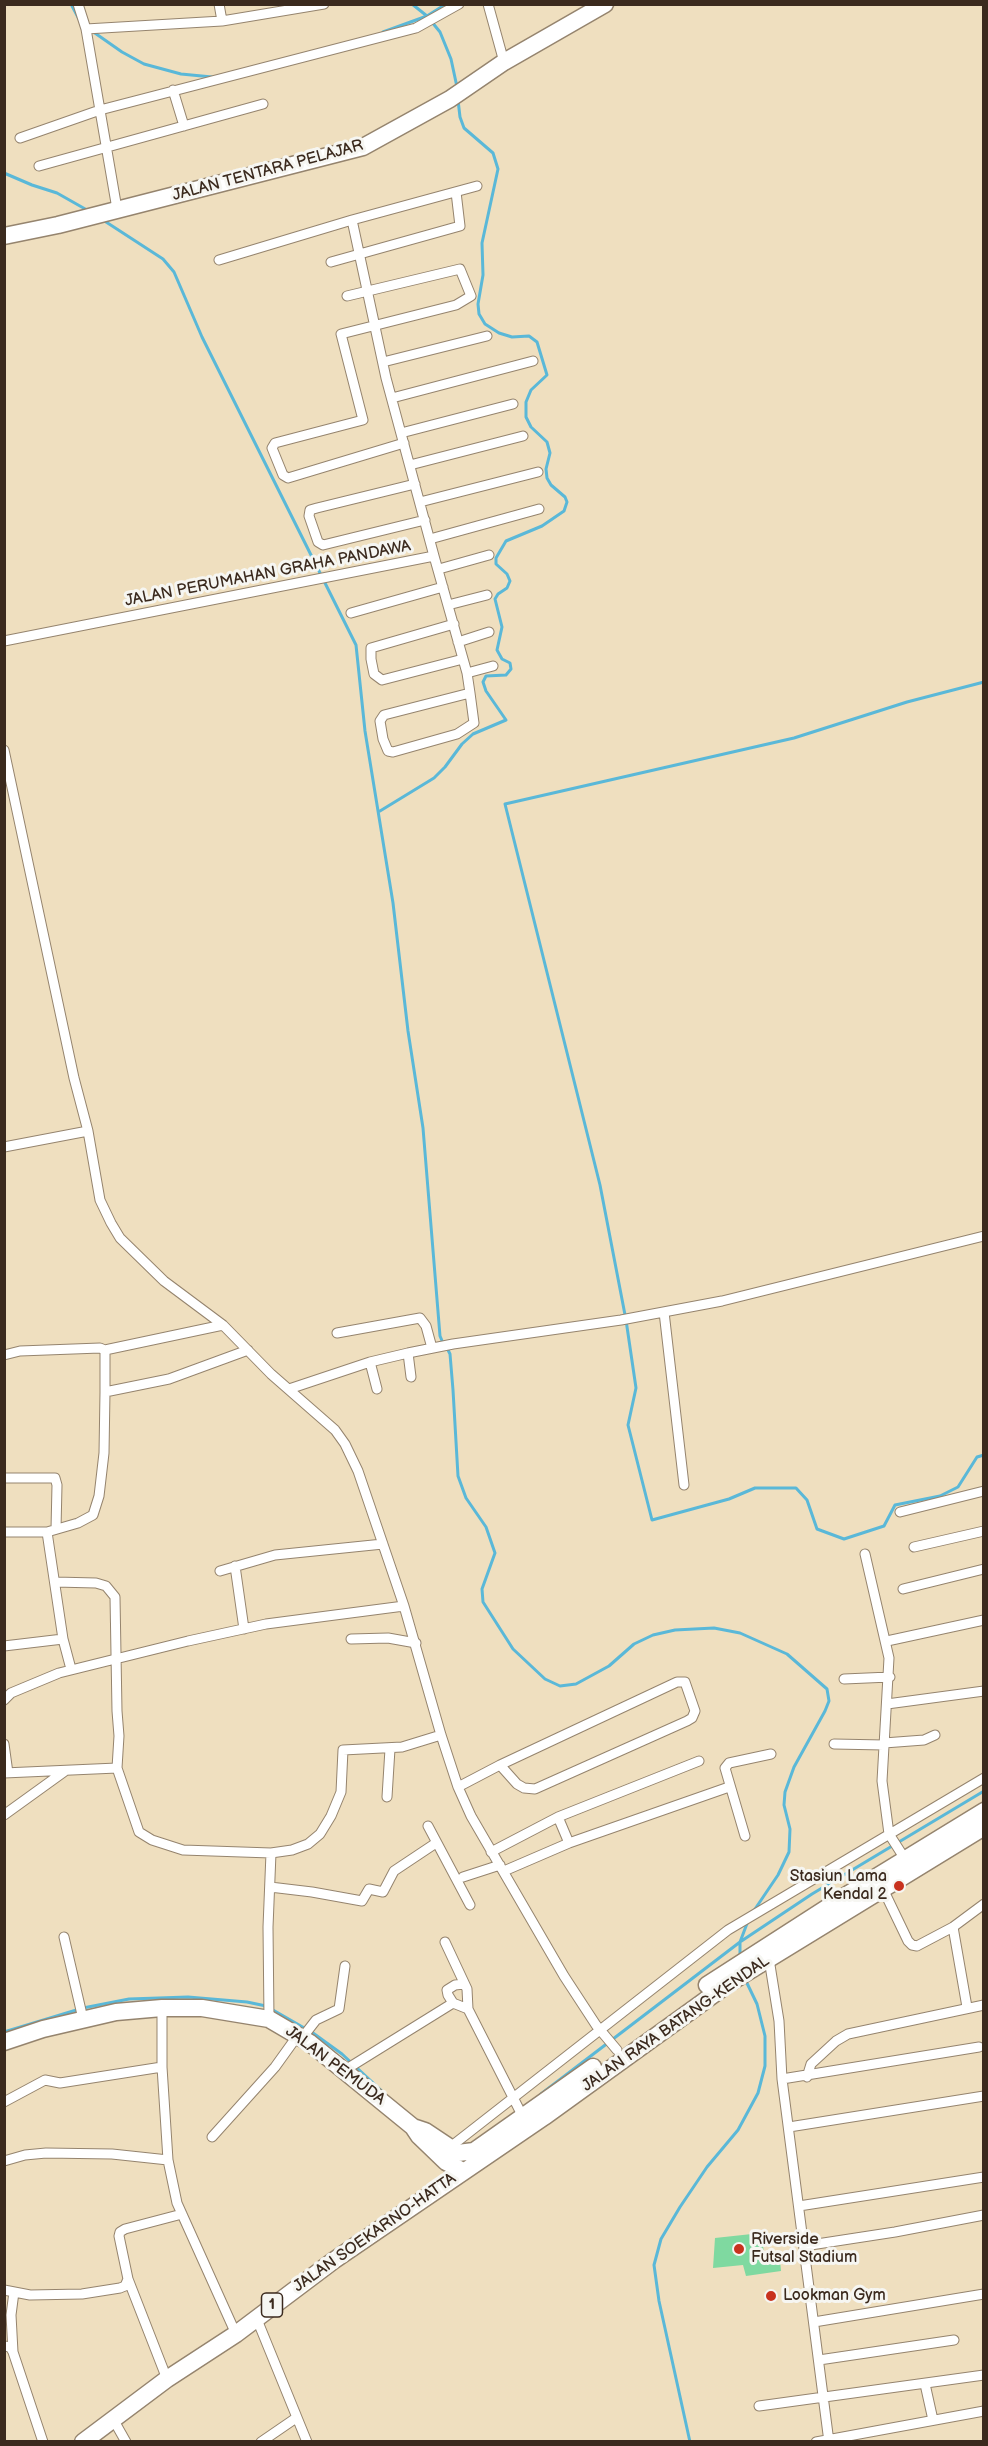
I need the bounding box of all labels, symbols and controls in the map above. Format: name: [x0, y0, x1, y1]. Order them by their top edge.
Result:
street label: JALAN TENTARA PELAJAR: [171, 136, 365, 206]
street label: JALAN PERUMAHAN GRAHA PANDAWA: [123, 537, 413, 611]
place label: Stasiun Lama Kendal 2: [790, 1867, 887, 1905]
marker: Stasiun Lama Kendal 2: [892, 1879, 906, 1893]
street label: JALAN RAYA BATANG-KENDAL: [579, 1952, 773, 2096]
street label: JALAN PEMUDA: [281, 2022, 389, 2110]
street label: JALAN SOEKARNO-HATTA: [290, 2170, 460, 2296]
place label: Riverside Futsal Stadium: [751, 2230, 857, 2268]
marker: Riverside Futsal Stadium: [732, 2242, 746, 2256]
place label: Lookman Gym: [783, 2286, 886, 2306]
marker: Lookman Gym: [764, 2289, 778, 2303]
road number: 1: [262, 2293, 282, 2317]

